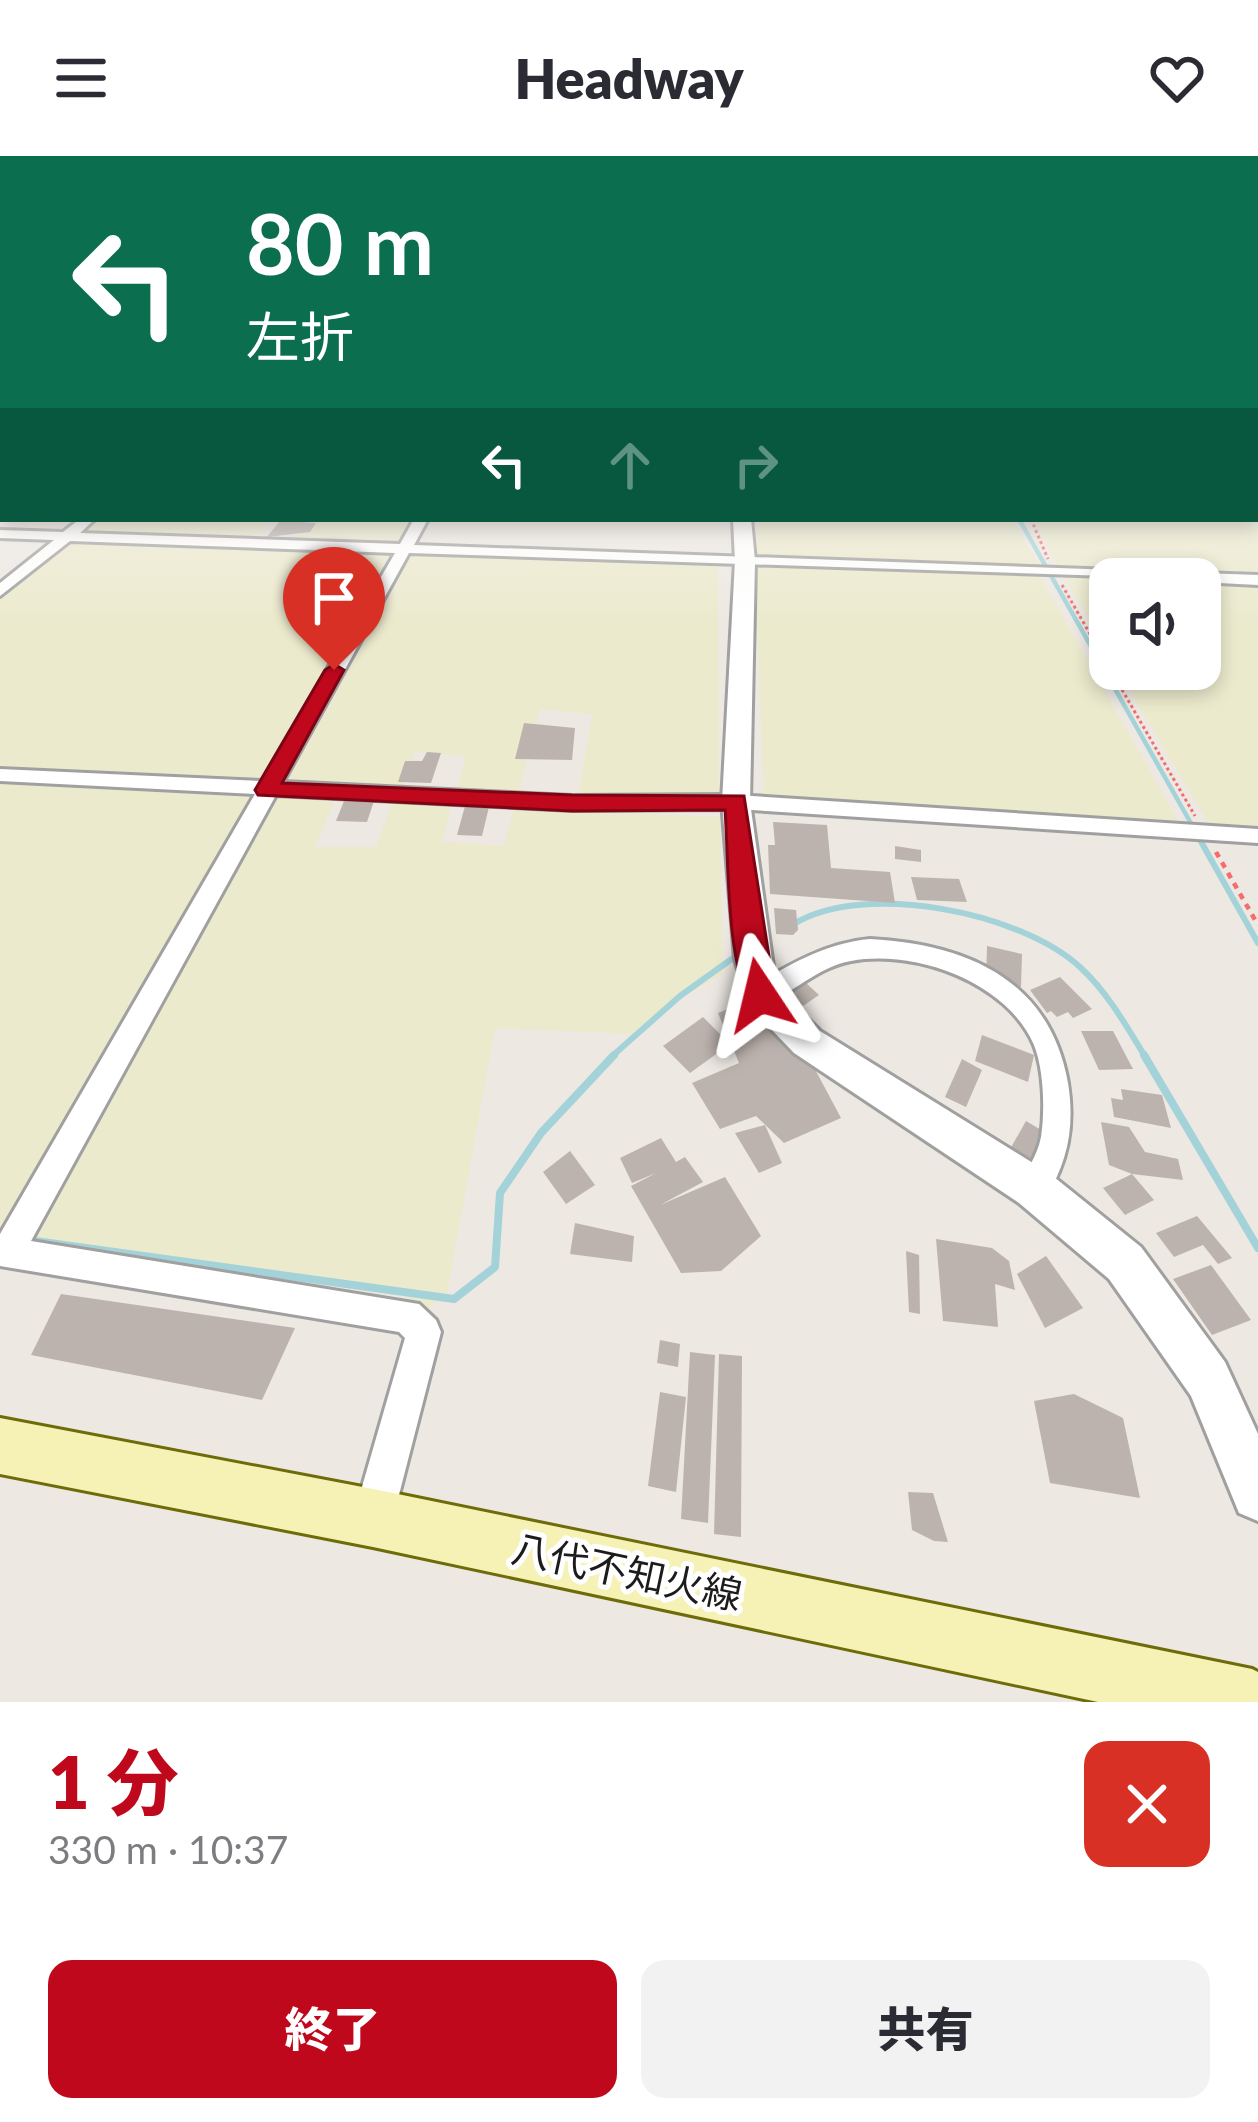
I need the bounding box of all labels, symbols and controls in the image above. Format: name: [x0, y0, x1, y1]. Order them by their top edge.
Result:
icon: menu: [48, 45, 114, 111]
icon: heart: [1144, 45, 1210, 111]
text: Headway: [514, 46, 744, 111]
text: 80 m: [246, 192, 434, 293]
icon: left: [48, 204, 204, 360]
text: 左折: [246, 304, 354, 369]
icon: left: [471, 432, 537, 498]
icon: ahead: [597, 432, 663, 498]
icon: right: [723, 432, 789, 498]
pin: [283, 547, 385, 670]
map controls: [1089, 558, 1221, 690]
button: sound: [1089, 558, 1221, 690]
icon: arrive: [301, 565, 367, 631]
position arrow: [697, 932, 823, 1058]
street label: 八代不知火線: [508, 1524, 746, 1618]
text: 1 分: [48, 1738, 178, 1824]
button: close: [1084, 1741, 1210, 1867]
text: 330 m · 10:37: [48, 1826, 288, 1872]
button: 終了: [48, 1960, 617, 2098]
button: 共有: [641, 1960, 1210, 2098]

